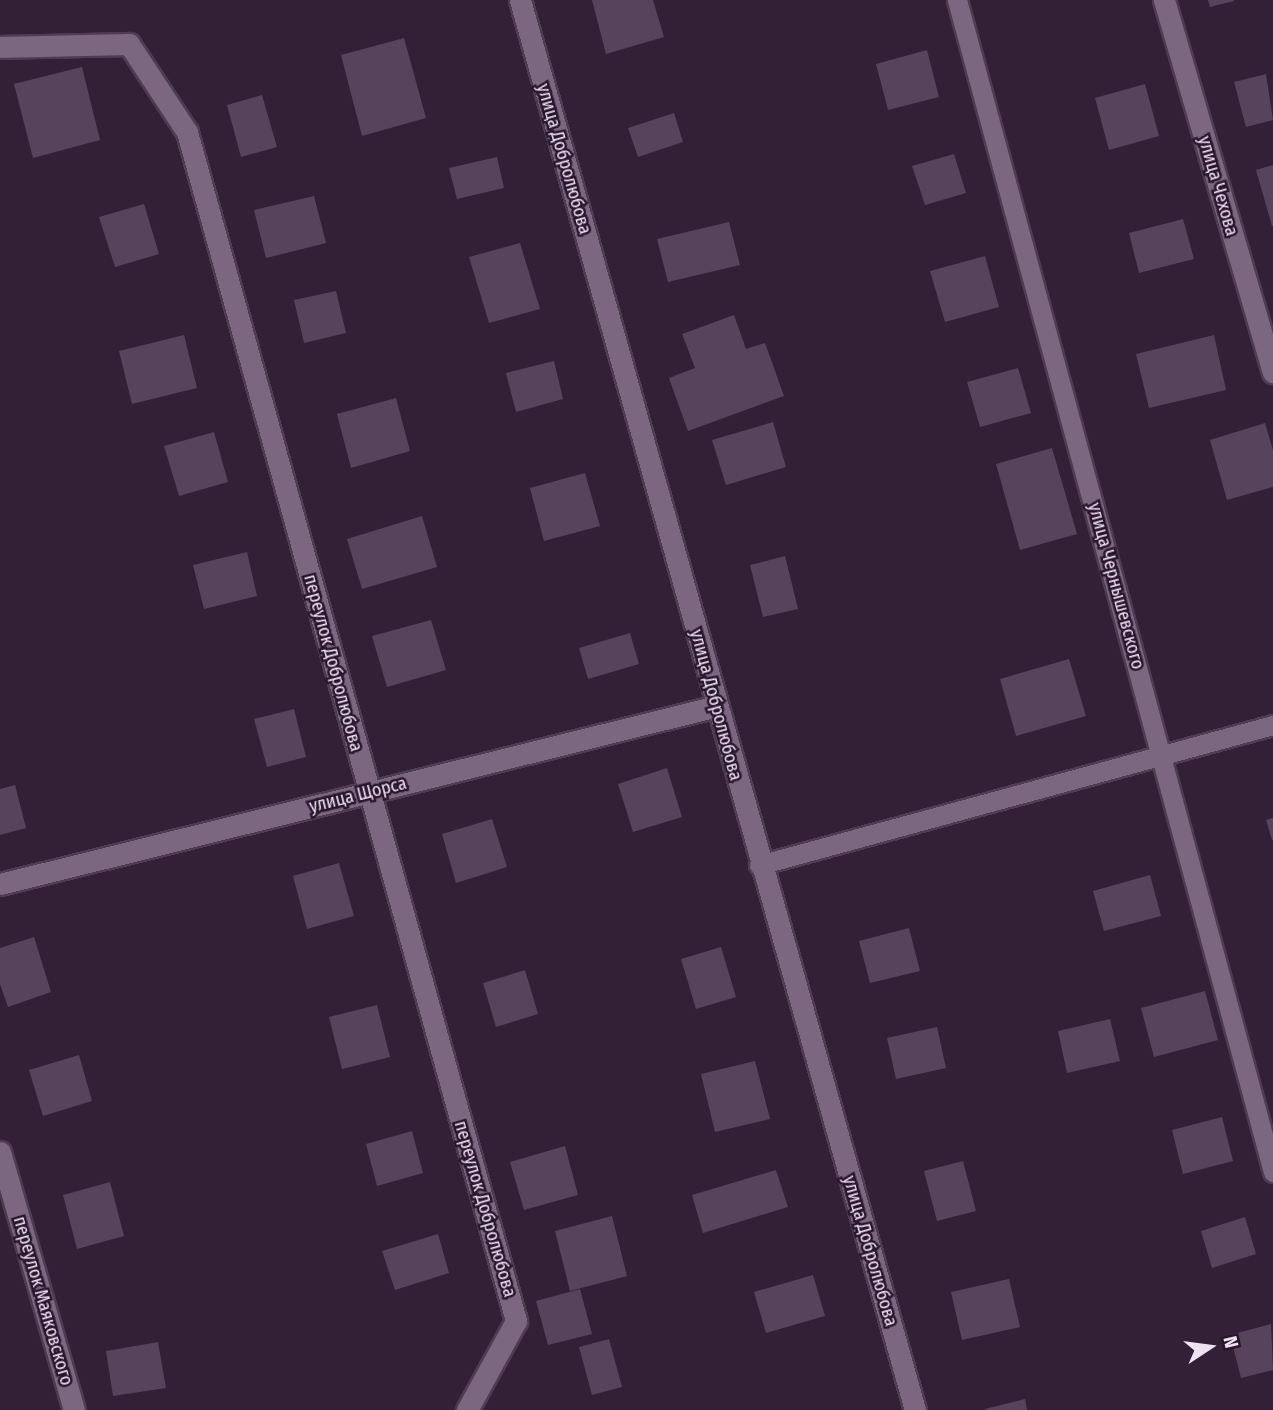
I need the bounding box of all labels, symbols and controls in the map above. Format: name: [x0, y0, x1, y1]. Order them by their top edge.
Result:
street label: улица Добролюбова: [532, 81, 596, 237]
street label: улица Чехова: [1193, 134, 1243, 238]
street label: улица Чернышевского: [1083, 500, 1149, 672]
street label: переулок Добролюбова: [299, 572, 367, 754]
street label: улица Добролюбова: [685, 627, 747, 783]
street label: улица Щорса: [307, 772, 409, 818]
street label: переулок Добролюбова: [450, 1118, 520, 1300]
street label: улица Добролюбова: [838, 1173, 902, 1329]
street label: переулок Маяковского: [9, 1214, 77, 1388]
north arrow: [1175, 1312, 1245, 1382]
text: N: [1218, 1334, 1243, 1350]

